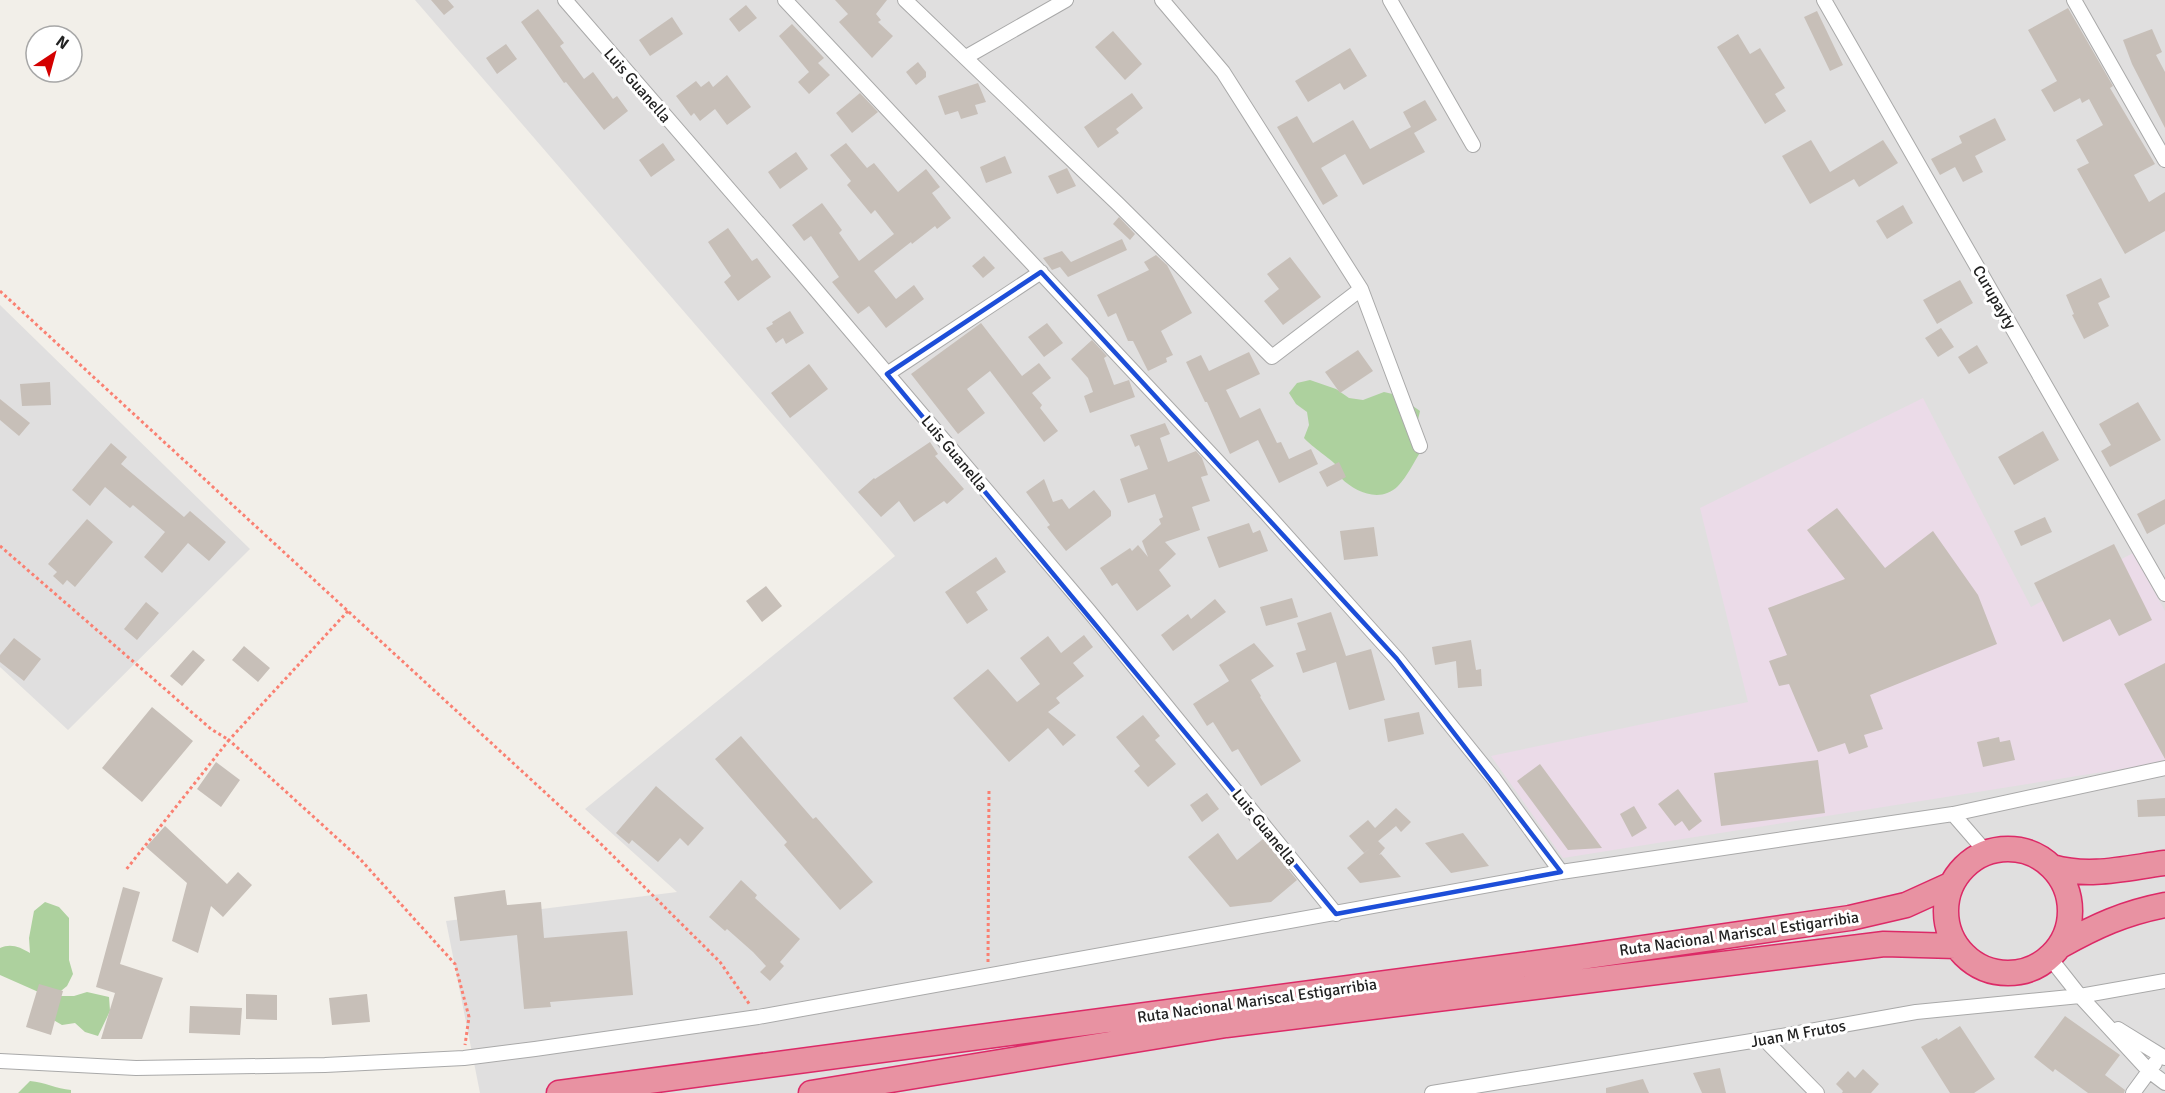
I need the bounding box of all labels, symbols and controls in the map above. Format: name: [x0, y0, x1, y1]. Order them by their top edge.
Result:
north arrow: [24, 24, 84, 84]
text: N: [52, 31, 73, 54]
street label: Luis Guanella: [599, 44, 675, 127]
street label: Curupayty: [1968, 262, 2021, 333]
street label: Luis Guanella: [917, 412, 992, 496]
street label: Luis Guanella: [1227, 785, 1301, 870]
street label: Ruta Nacional Mariscal Estigarribia: [1618, 907, 1860, 961]
street label: Ruta Nacional Mariscal Estigarribia: [1136, 974, 1378, 1028]
street label: Juan M Frutos: [1749, 1016, 1847, 1052]

